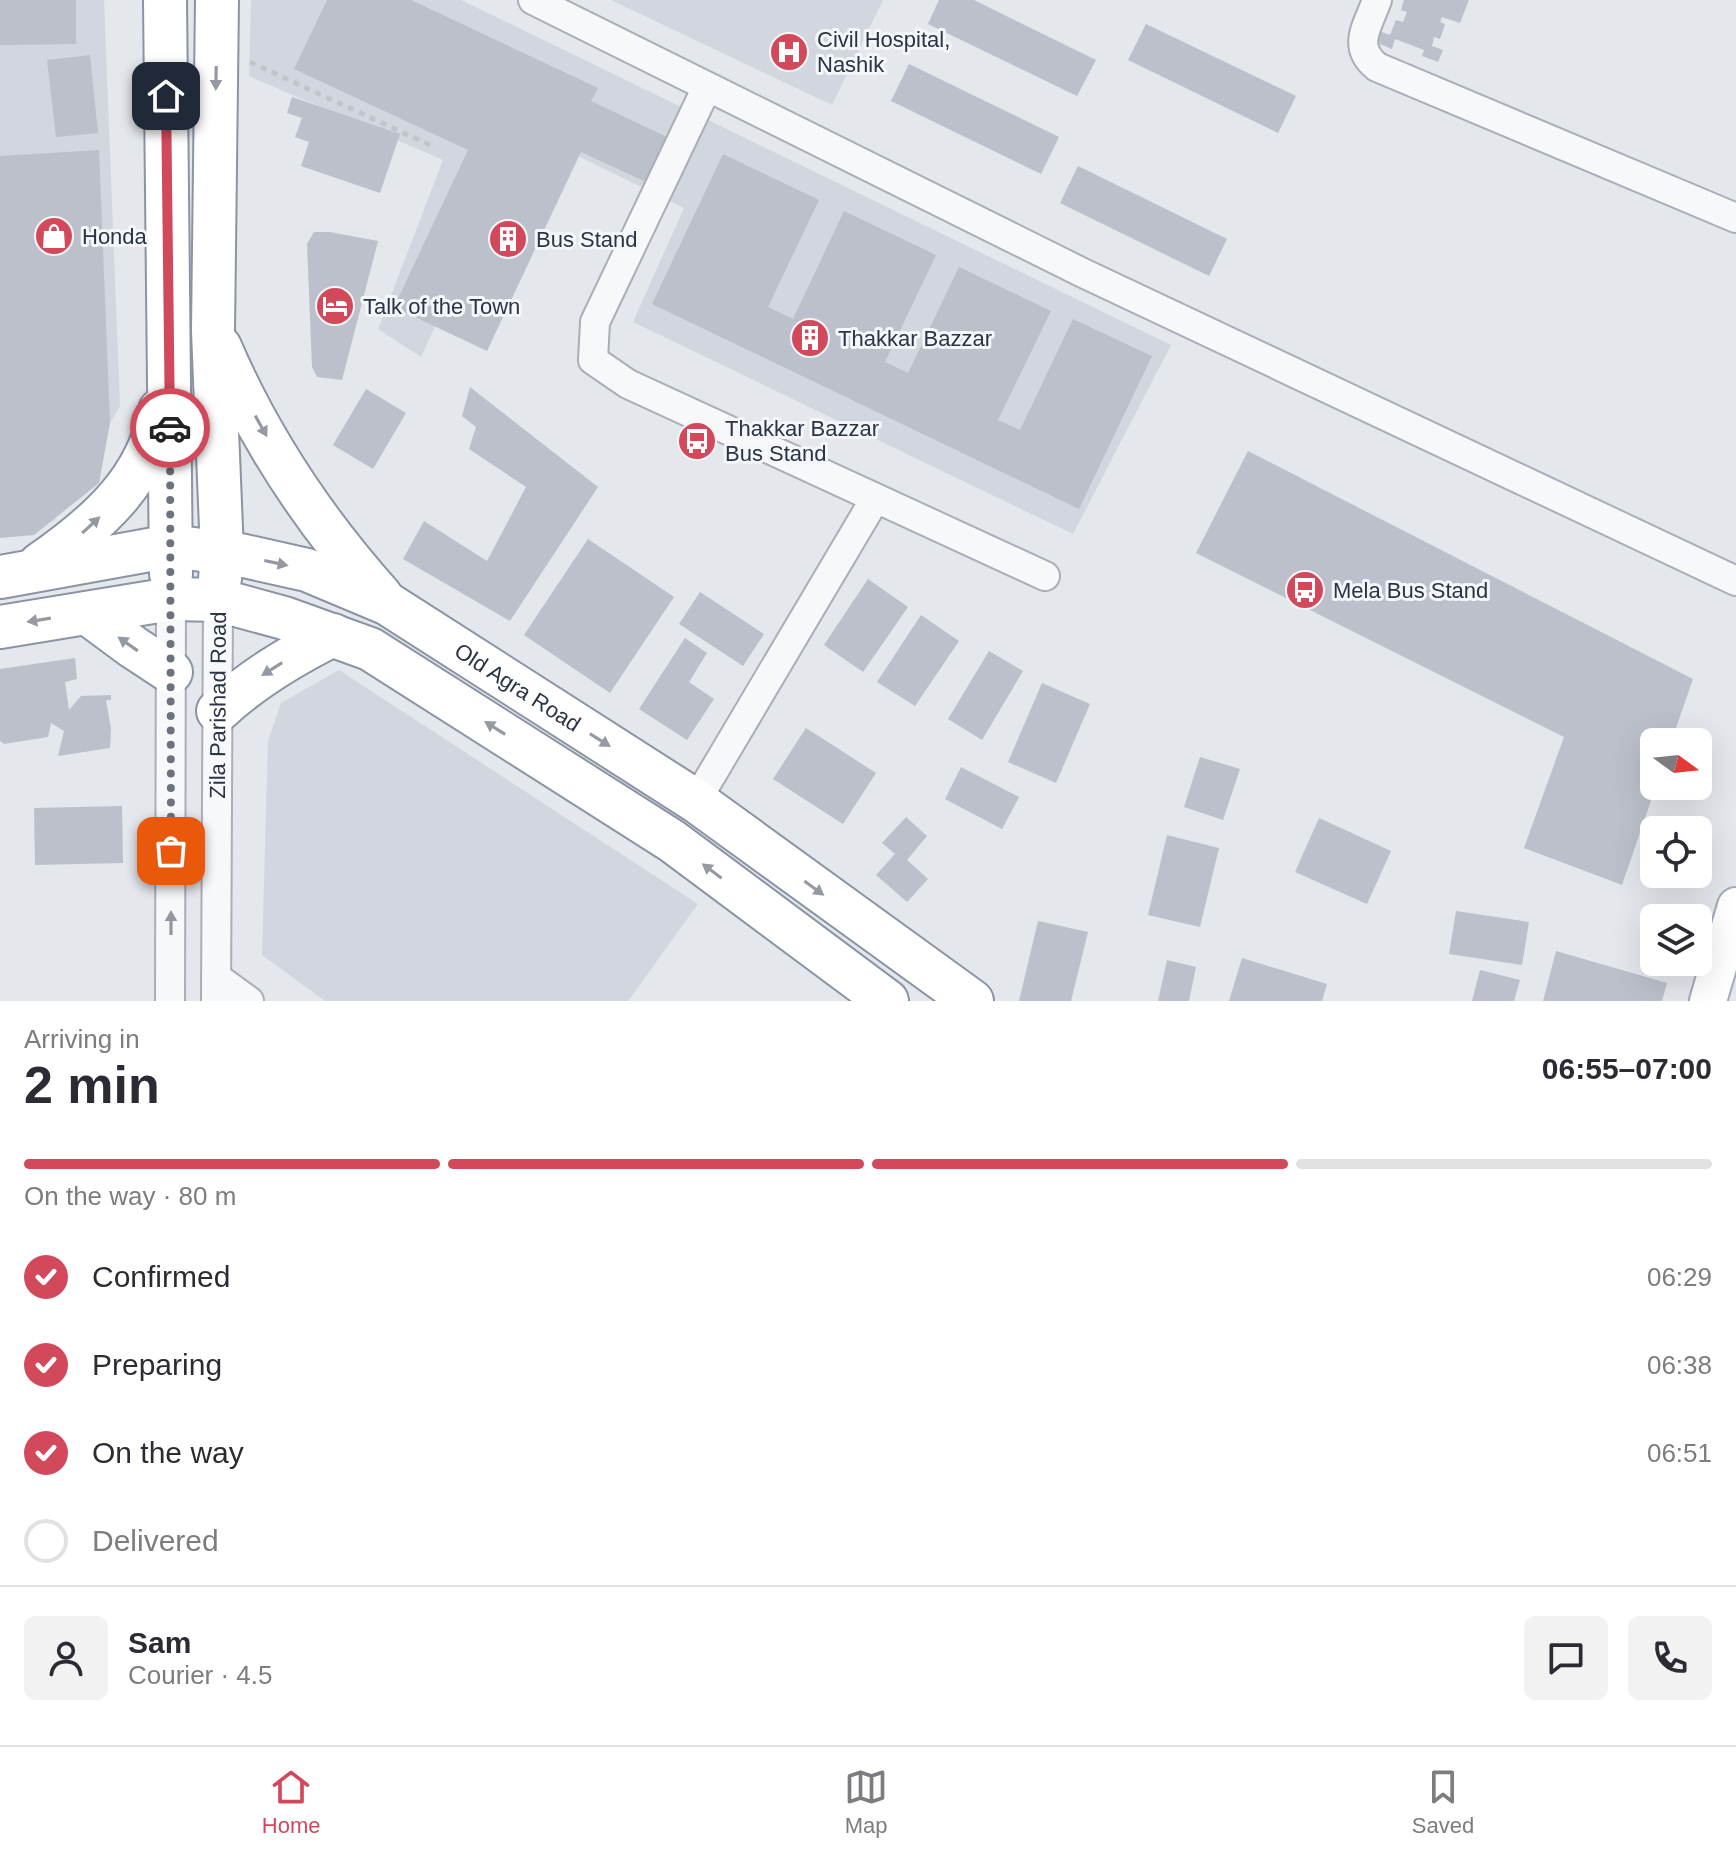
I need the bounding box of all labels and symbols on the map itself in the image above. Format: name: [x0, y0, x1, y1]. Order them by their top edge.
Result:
place label: Civil Hospital, Nashik: [817, 27, 950, 77]
hospital icon: Civil Hospital, Nashik: [768, 31, 810, 73]
pin: [132, 62, 200, 130]
one-way arrow: [210, 66, 222, 91]
shop icon: Honda: [33, 215, 75, 257]
building icon: Bus Stand: [487, 218, 529, 260]
place label: Honda: [82, 224, 148, 249]
place label: Bus Stand: [536, 227, 638, 252]
hotel icon: Talk of the Town: [314, 285, 356, 327]
place label: Talk of the Town: [363, 294, 520, 319]
building icon: Thakkar Bazzar: [789, 317, 831, 359]
place label: Thakkar Bazzar: [838, 326, 992, 351]
courier: [130, 388, 210, 468]
one-way arrow: [254, 414, 267, 437]
place label: Thakkar Bazzar Bus Stand: [725, 416, 879, 466]
bus stop icon: Thakkar Bazzar Bus Stand: [676, 420, 718, 462]
one-way arrow: [81, 516, 100, 535]
one-way arrow: [263, 557, 288, 570]
bus stop icon: Mela Bus Stand: [1284, 569, 1326, 611]
place label: Mela Bus Stand: [1333, 578, 1488, 603]
street label: Zila Parishad Road: [205, 611, 230, 799]
one-way arrow: [26, 615, 51, 627]
one-way arrow: [117, 637, 138, 652]
street label: Old Agra Road: [450, 638, 585, 736]
one-way arrow: [261, 661, 283, 675]
one-way arrow: [484, 721, 506, 735]
north arrow: [1640, 728, 1712, 800]
one-way arrow: [589, 733, 611, 747]
pin: [137, 817, 205, 885]
one-way arrow: [702, 864, 723, 879]
one-way arrow: [803, 880, 825, 896]
one-way arrow: [165, 910, 177, 935]

